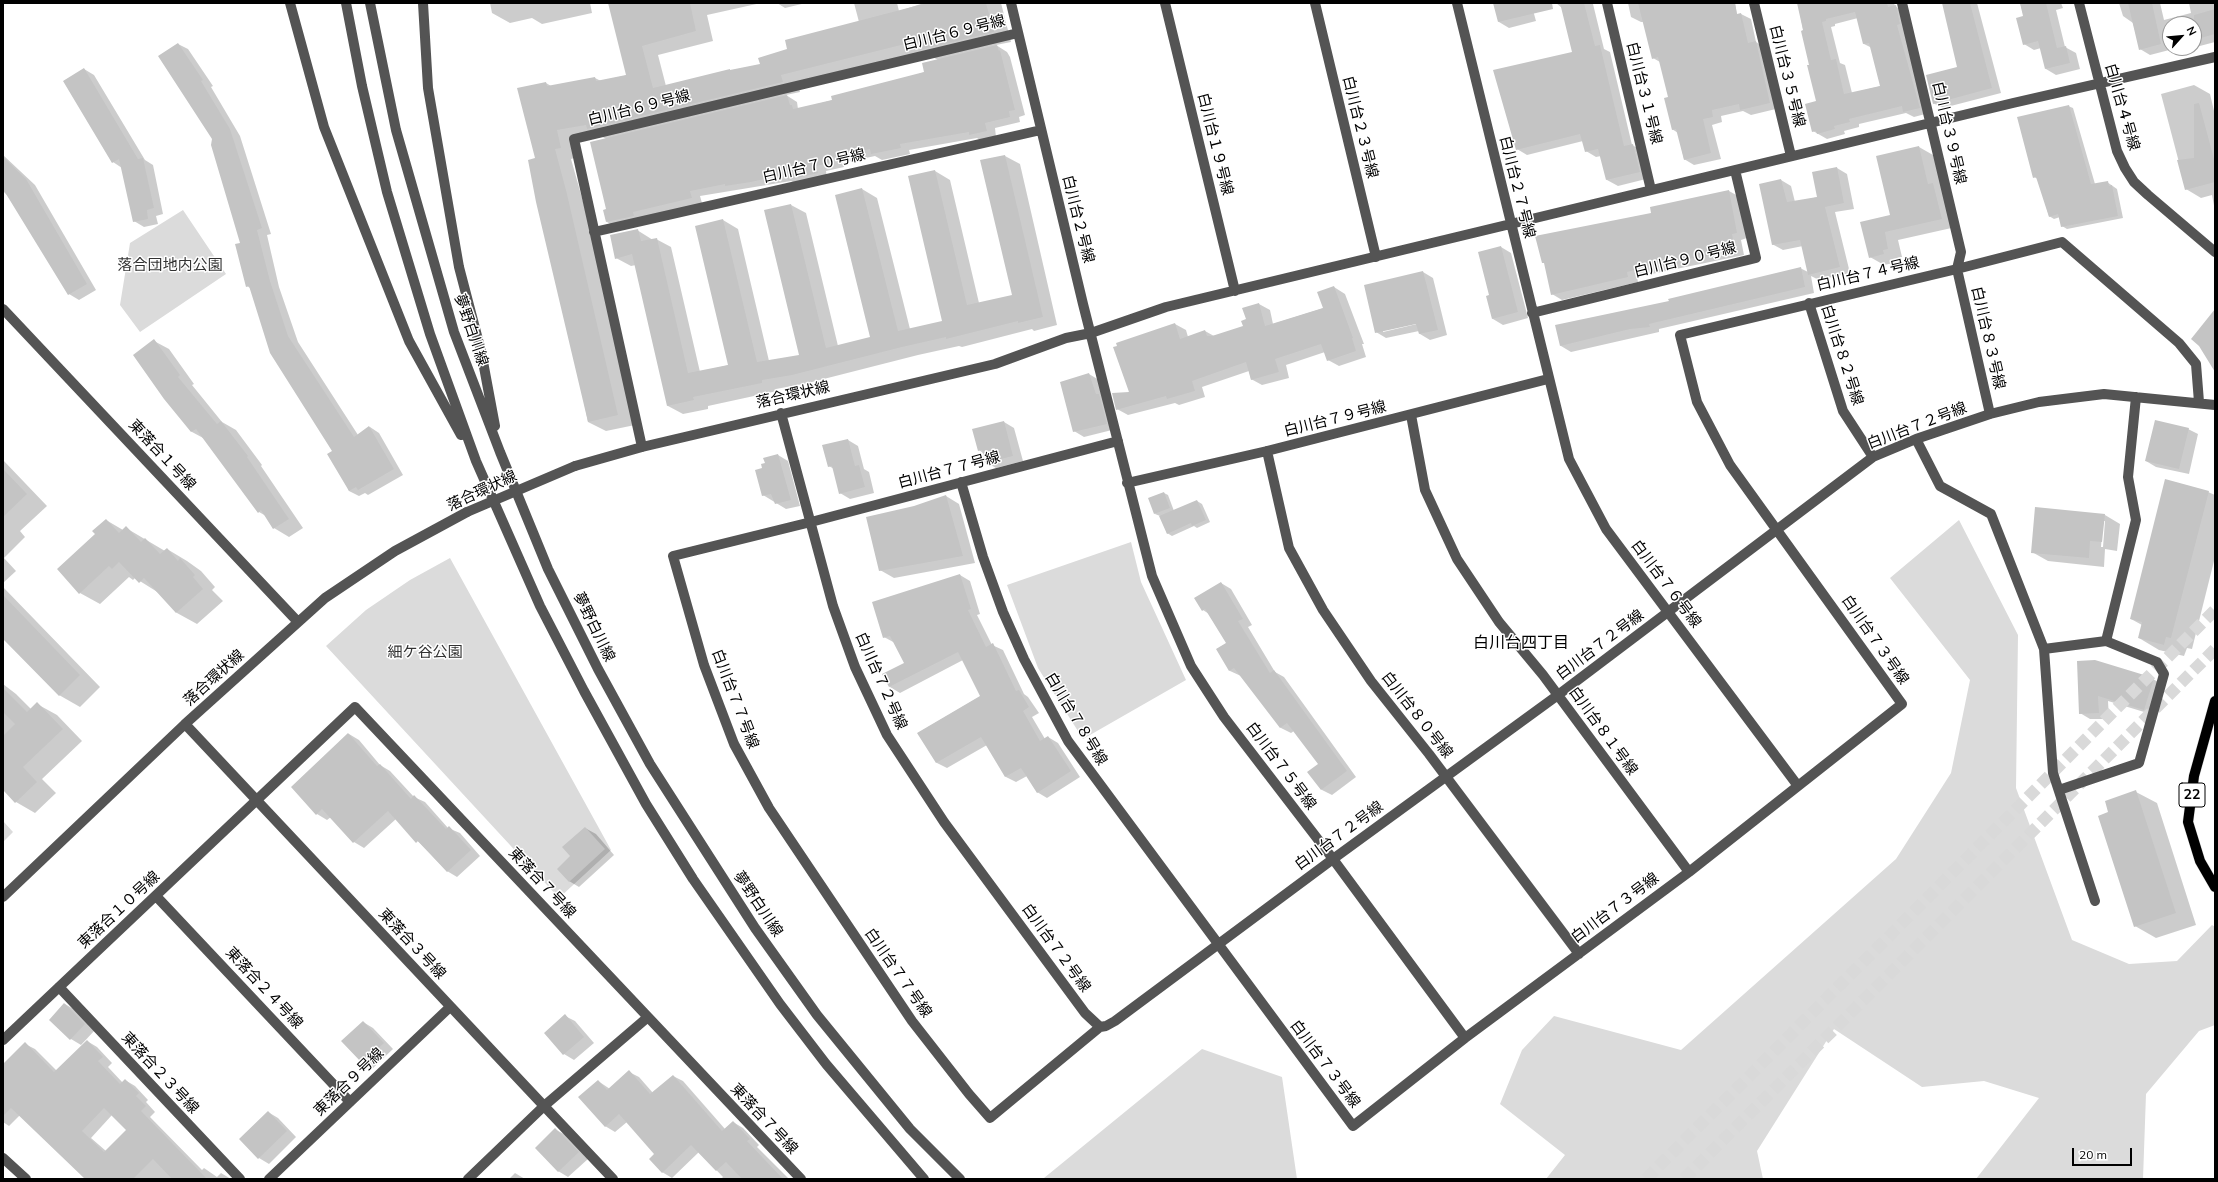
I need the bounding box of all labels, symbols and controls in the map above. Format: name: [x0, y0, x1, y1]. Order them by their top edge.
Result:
street label: 白川台６９号線: [901, 12, 1007, 54]
north arrow: [2162, 16, 2202, 56]
street label: 白川台３５号線: [1766, 23, 1808, 129]
text: N: [2184, 24, 2200, 38]
street label: 白川台３１号線: [1623, 40, 1665, 146]
street label: 白川台４号線: [2101, 61, 2143, 153]
street label: 白川台２３号線: [1339, 74, 1381, 180]
street label: 白川台３９号線: [1928, 80, 1970, 186]
street label: 白川台６９号線: [586, 87, 692, 129]
street label: 白川台１９号線: [1194, 91, 1236, 197]
street label: 白川台２７号線: [1496, 134, 1538, 240]
street label: 白川台７０号線: [761, 145, 867, 187]
street label: 白川台２号線: [1058, 173, 1098, 265]
street label: 白川台９０号線: [1632, 239, 1738, 281]
street label: 白川台７４号線: [1815, 253, 1921, 295]
park label: 落合団地内公園: [118, 256, 222, 274]
street label: 白川台８３号線: [1967, 285, 2009, 391]
street label: 夢野白川線: [450, 292, 492, 368]
street label: 白川台８２号線: [1817, 302, 1867, 408]
street label: 落合環状線: [754, 378, 832, 412]
street label: 白川台７９号線: [1282, 398, 1388, 440]
street label: 白川台７２号線: [1865, 399, 1969, 453]
street label: 東落合１号線: [125, 416, 199, 494]
street label: 白川台７７号線: [896, 448, 1002, 492]
street label: 落合環状線: [444, 467, 520, 515]
street label: 白川台７６号線: [1627, 537, 1705, 631]
street label: 夢野白川線: [569, 589, 619, 665]
street label: 白川台７３号線: [1838, 592, 1912, 688]
street label: 白川台７２号線: [1553, 606, 1647, 684]
street label: 白川台７２号線: [851, 629, 911, 733]
district label: 白川台四丁目: [1473, 633, 1569, 653]
park label: 細ケ谷公園: [388, 643, 462, 661]
street label: 落合環状線: [180, 646, 248, 710]
street label: 白川台７７号線: [708, 647, 762, 751]
street label: 白川台８０号線: [1378, 668, 1456, 762]
street label: 白川台７８号線: [1041, 669, 1111, 769]
street label: 白川台８１号線: [1565, 683, 1641, 779]
street label: 白川台７５号線: [1242, 719, 1320, 813]
road number: 22: [2179, 783, 2205, 807]
street label: 白川台７２号線: [1291, 798, 1387, 874]
street label: 東落合７号線: [505, 844, 579, 922]
street label: 東落合１０号線: [74, 868, 164, 952]
street label: 夢野白川線: [730, 868, 786, 940]
street label: 白川台７３号線: [1568, 869, 1662, 947]
street label: 白川台７２号線: [1018, 900, 1094, 996]
street label: 東落合３号線: [375, 905, 449, 983]
street label: 白川台７７号線: [861, 925, 935, 1021]
street label: 東落合２４号線: [222, 943, 306, 1033]
street label: 白川台７３号線: [1286, 1017, 1364, 1111]
street label: 東落合２３号線: [118, 1028, 202, 1118]
street label: 東落合９号線: [310, 1044, 388, 1120]
street label: 東落合７号線: [727, 1080, 801, 1158]
scale bar: [2074, 1140, 2134, 1166]
text: 20 m: [2079, 1147, 2107, 1162]

